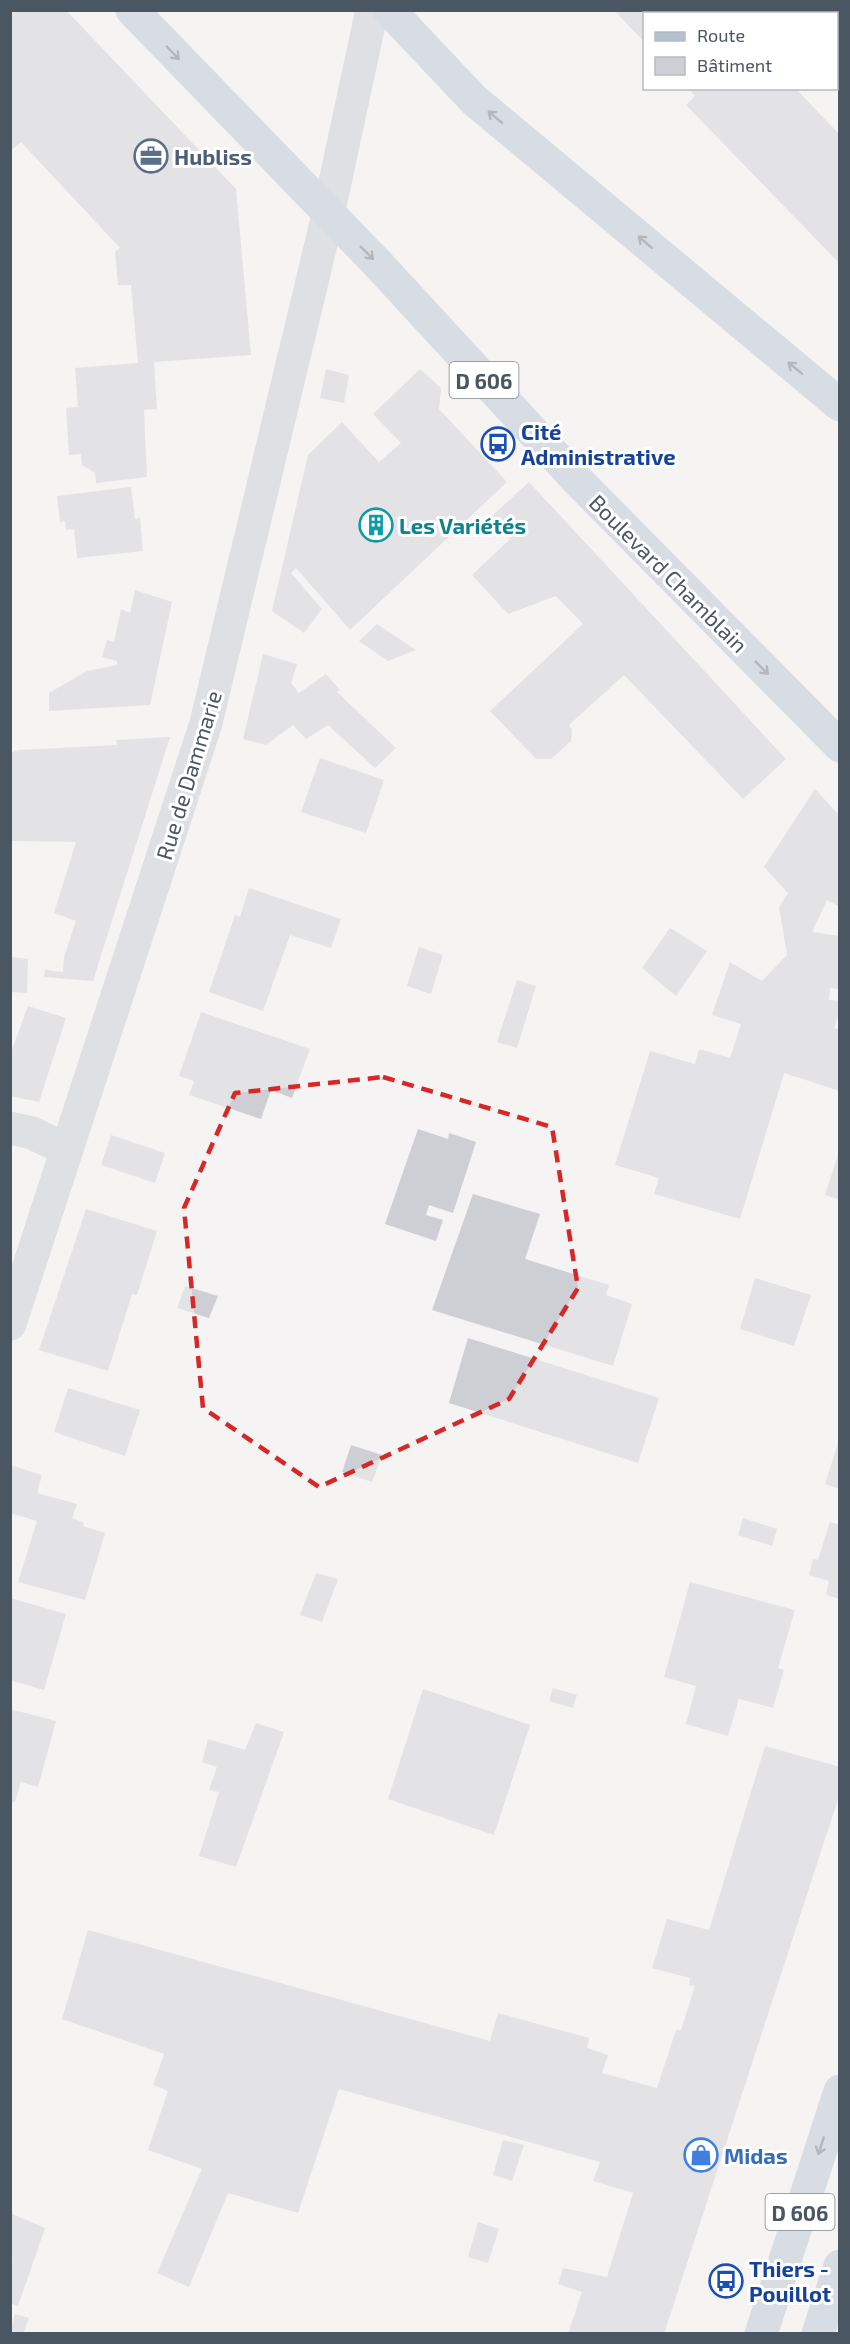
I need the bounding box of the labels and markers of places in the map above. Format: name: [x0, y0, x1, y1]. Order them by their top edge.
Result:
office icon: Hubliss: [133, 138, 169, 174]
place label: Hubliss: [174, 143, 252, 169]
place label: Cité Administrative: [521, 418, 676, 469]
bus stop icon: Cité Administrative: [480, 426, 516, 462]
building icon: Les Variétés: [358, 507, 394, 543]
place label: Les Variétés: [399, 512, 526, 538]
shop icon: Midas: [683, 2137, 719, 2173]
place label: Midas: [724, 2142, 788, 2168]
place label: Thiers - Pouillot: [749, 2255, 831, 2306]
bus stop icon: Thiers - Pouillot: [708, 2263, 744, 2299]

